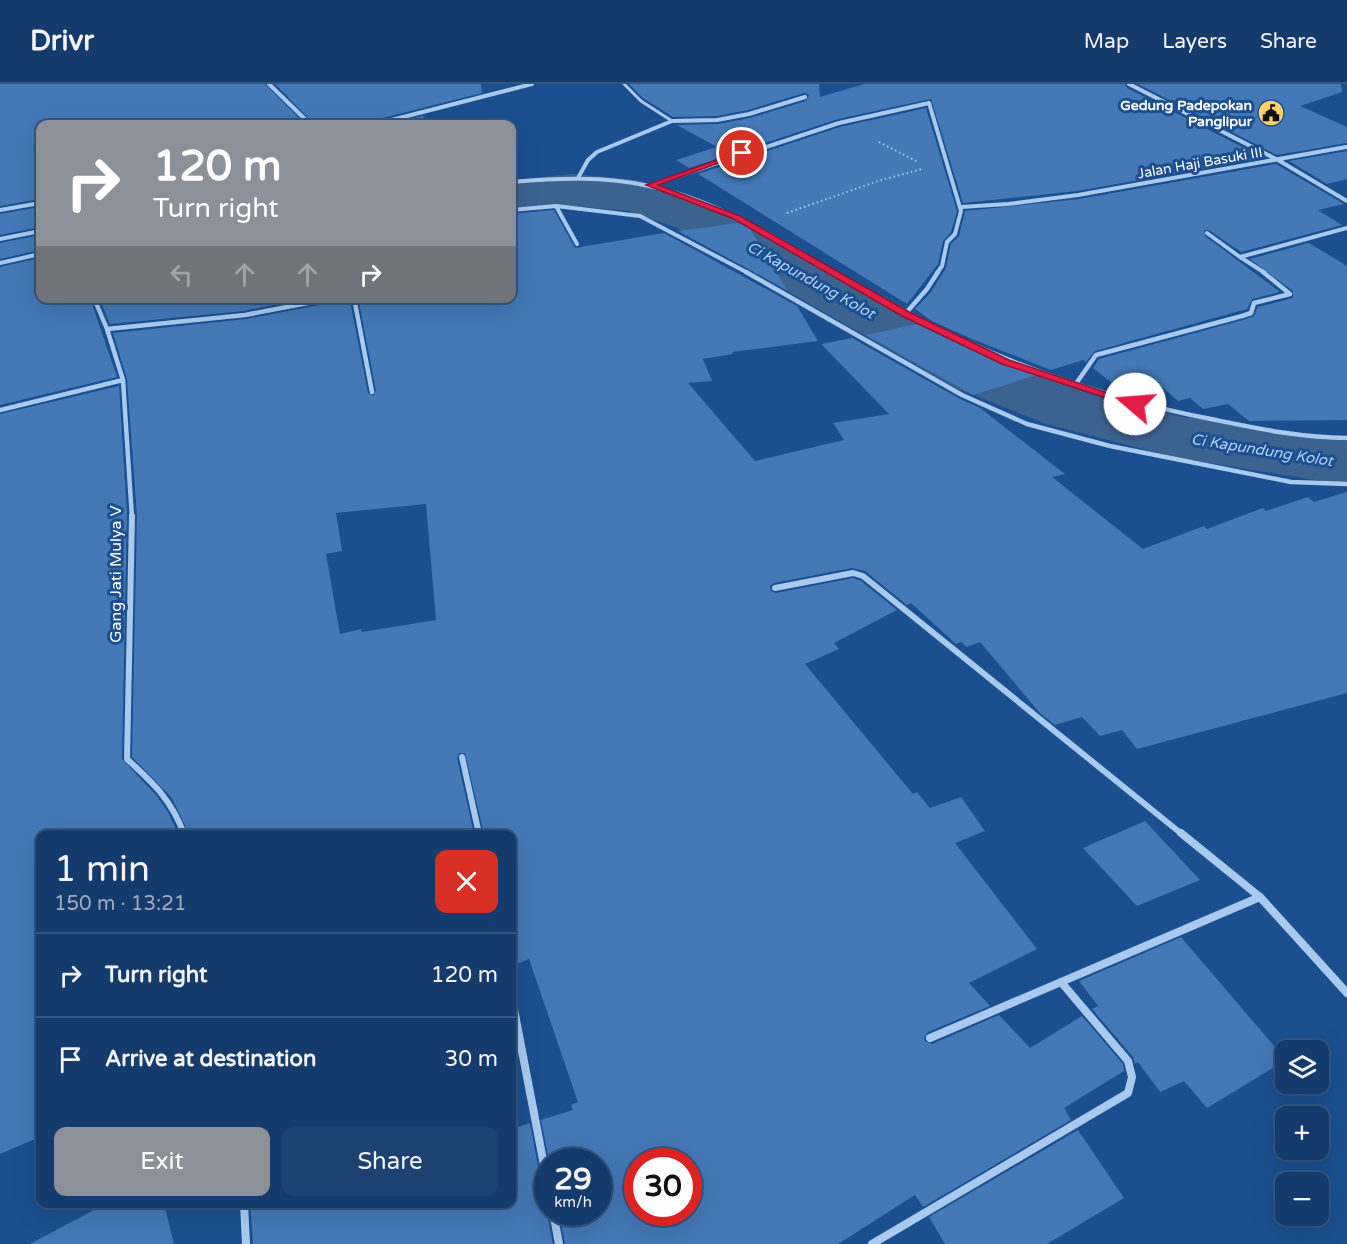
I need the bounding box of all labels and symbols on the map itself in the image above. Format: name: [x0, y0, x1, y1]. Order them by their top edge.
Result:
place label: Gedung Padepokan Panglipur: [1120, 97, 1253, 130]
public building icon: Gedung Padepokan Panglipur: [1256, 98, 1286, 128]
pin: [716, 127, 767, 178]
street label: Jalan Haji Basuki III: [1136, 144, 1264, 182]
water label: Ci Kapundung Kolot: [744, 237, 880, 324]
position arrow: [1103, 372, 1167, 436]
water label: Ci Kapundung Kolot: [1190, 430, 1336, 470]
street label: Gang Jati Mulya V: [106, 505, 126, 643]
speed limit sign: 30: [624, 1148, 702, 1226]

